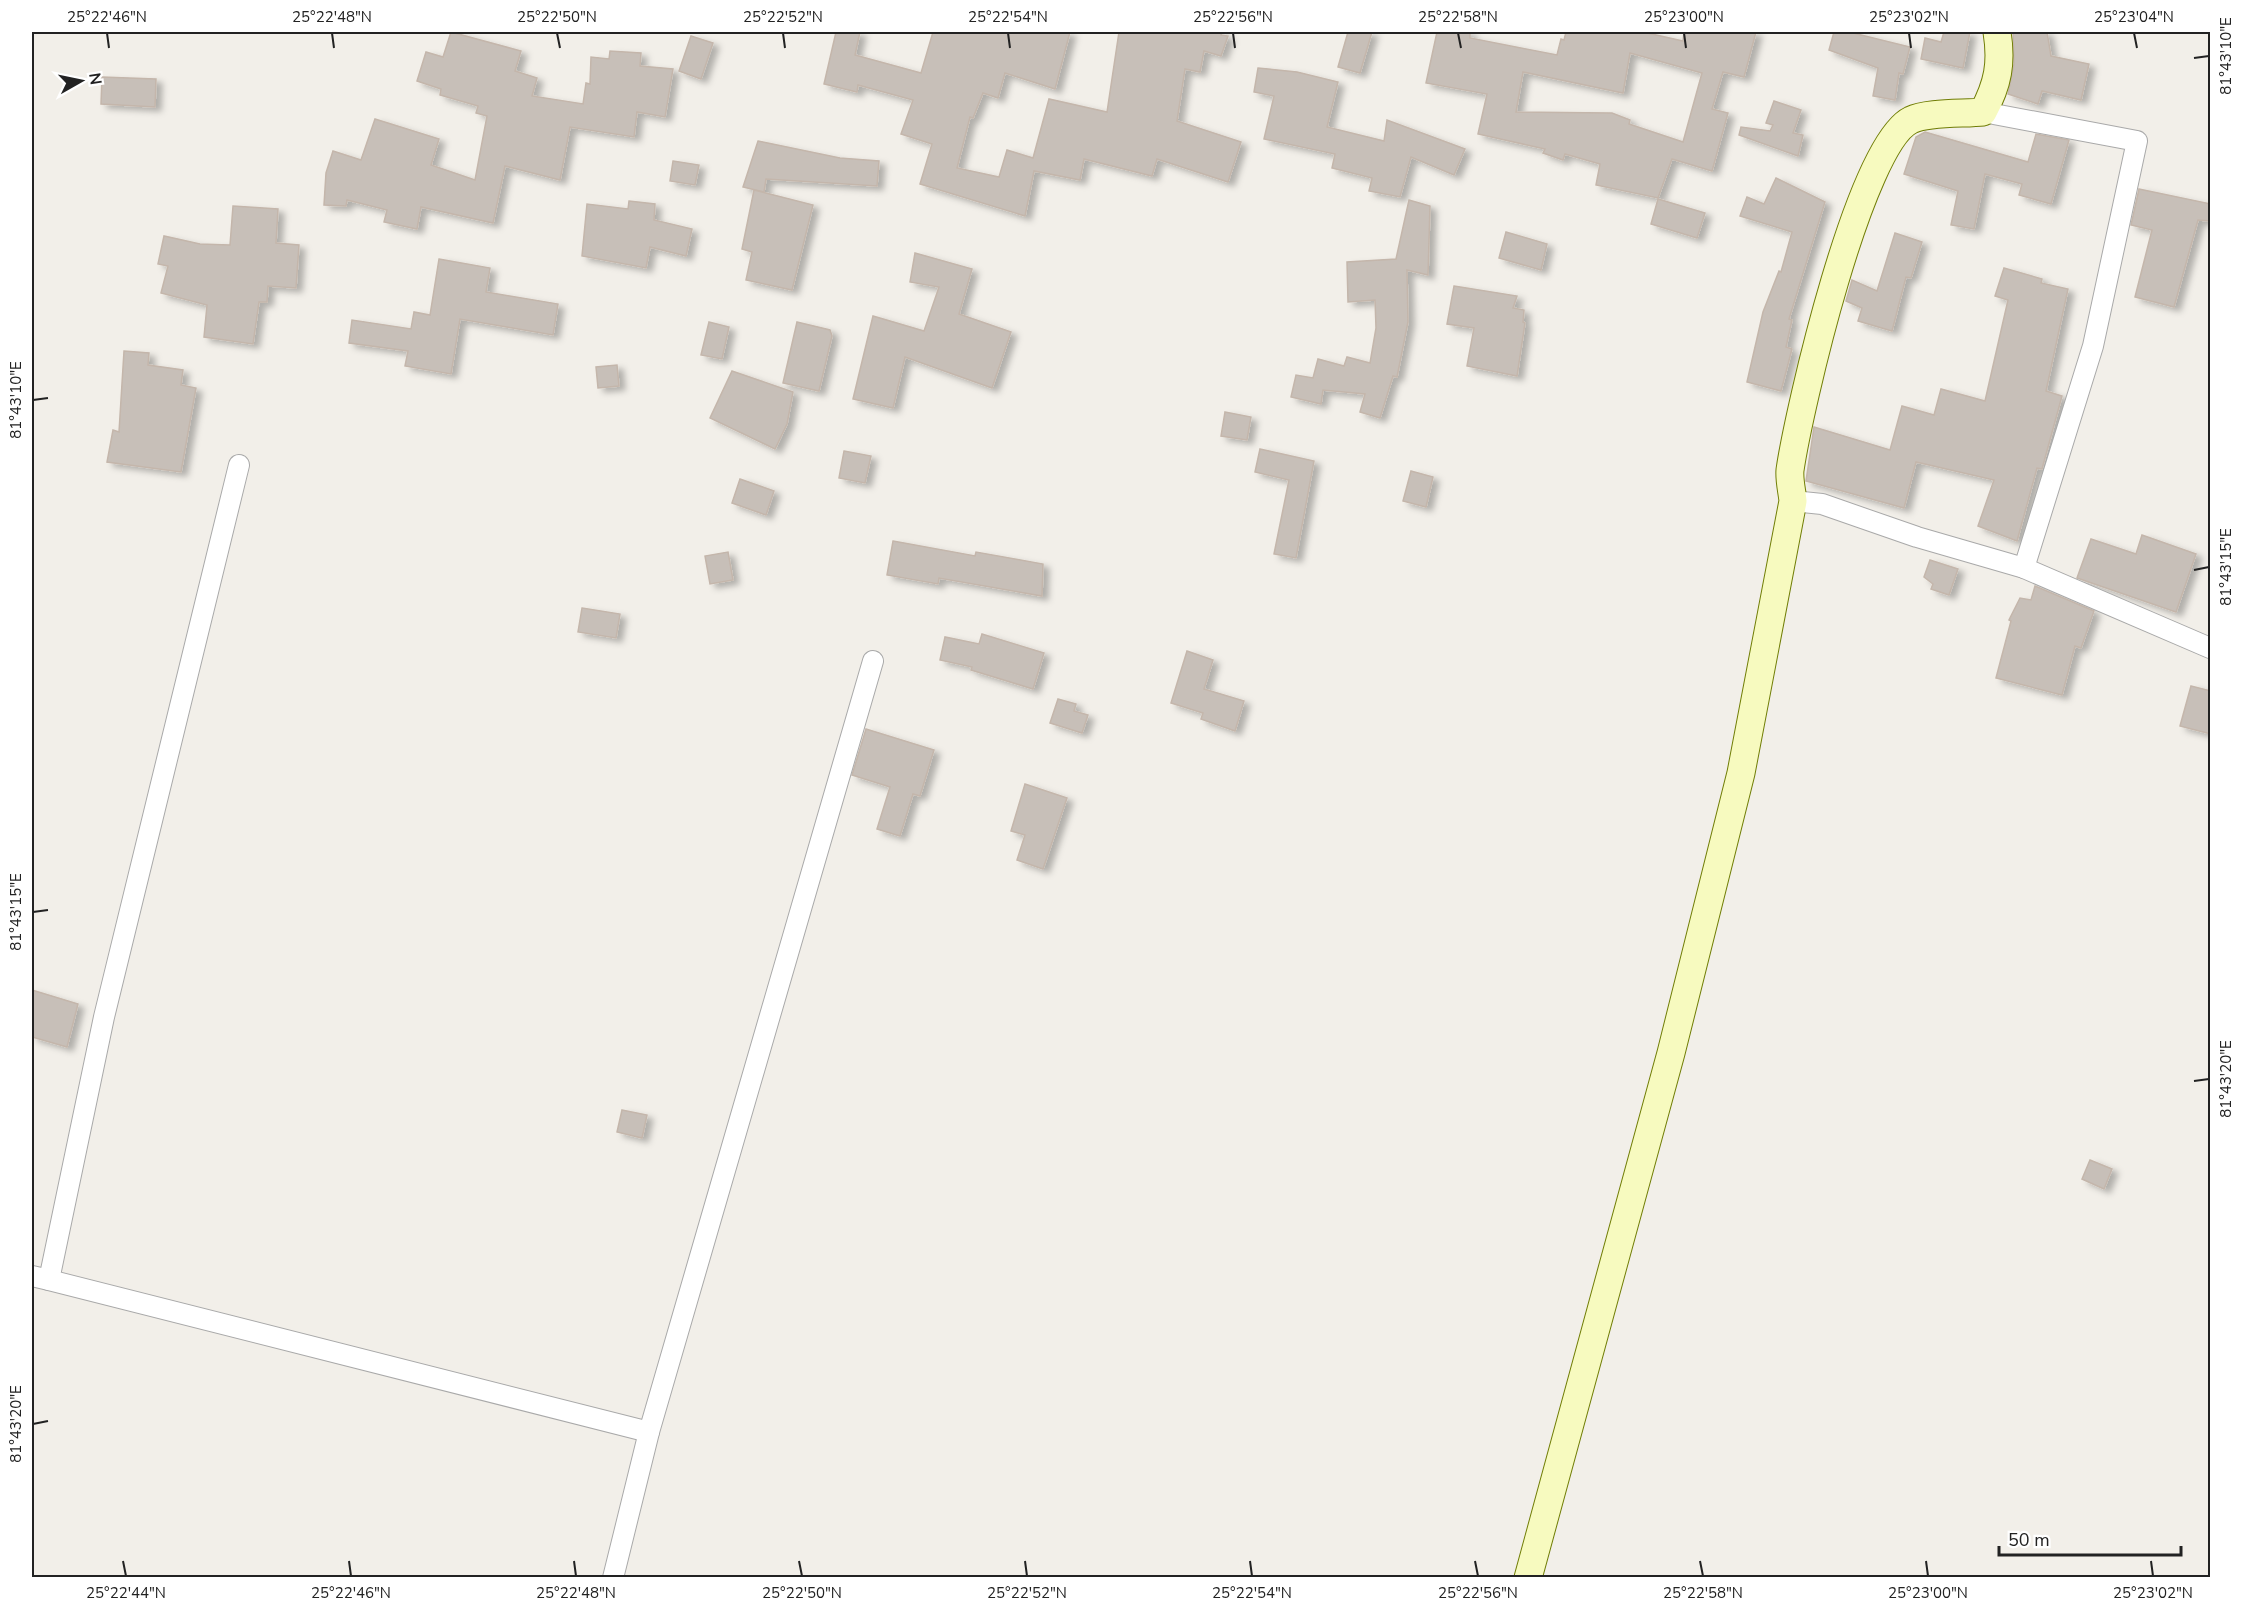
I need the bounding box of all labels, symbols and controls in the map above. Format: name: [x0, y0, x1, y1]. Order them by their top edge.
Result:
text: 25°22'46"N: [67, 7, 147, 27]
text: 25°22'48"N: [292, 7, 372, 27]
text: 25°22'50"N: [517, 7, 597, 27]
text: 25°22'52"N: [743, 7, 823, 27]
text: 25°22'54"N: [968, 7, 1048, 27]
text: 25°22'56"N: [1193, 7, 1273, 27]
text: 25°22'58"N: [1418, 7, 1498, 27]
text: 25°23'00"N: [1644, 7, 1724, 27]
text: 25°23'02"N: [1869, 7, 1949, 27]
text: 25°23'04"N: [2094, 7, 2174, 27]
text: 81°43'10"E: [2216, 17, 2236, 95]
north arrow: [51, 51, 111, 111]
text: N: [83, 71, 107, 86]
text: 81°43'10"E: [6, 361, 26, 439]
text: 81°43'15"E: [2216, 528, 2236, 606]
text: 81°43'15"E: [6, 873, 26, 951]
text: 81°43'20"E: [2216, 1040, 2236, 1118]
text: 81°43'20"E: [6, 1385, 26, 1463]
scale bar: [1999, 1519, 2180, 1557]
text: 50 m: [2008, 1528, 2050, 1552]
text: 25°22'44"N: [86, 1583, 166, 1603]
text: 25°22'46"N: [311, 1583, 391, 1603]
text: 25°22'48"N: [536, 1583, 616, 1603]
text: 25°22'50"N: [762, 1583, 842, 1603]
text: 25°22'52"N: [987, 1583, 1067, 1603]
text: 25°22'54"N: [1212, 1583, 1292, 1603]
text: 25°22'56"N: [1438, 1583, 1518, 1603]
text: 25°22'58"N: [1663, 1583, 1743, 1603]
text: 25°23'00"N: [1888, 1583, 1968, 1603]
text: 25°23'02"N: [2113, 1583, 2193, 1603]

